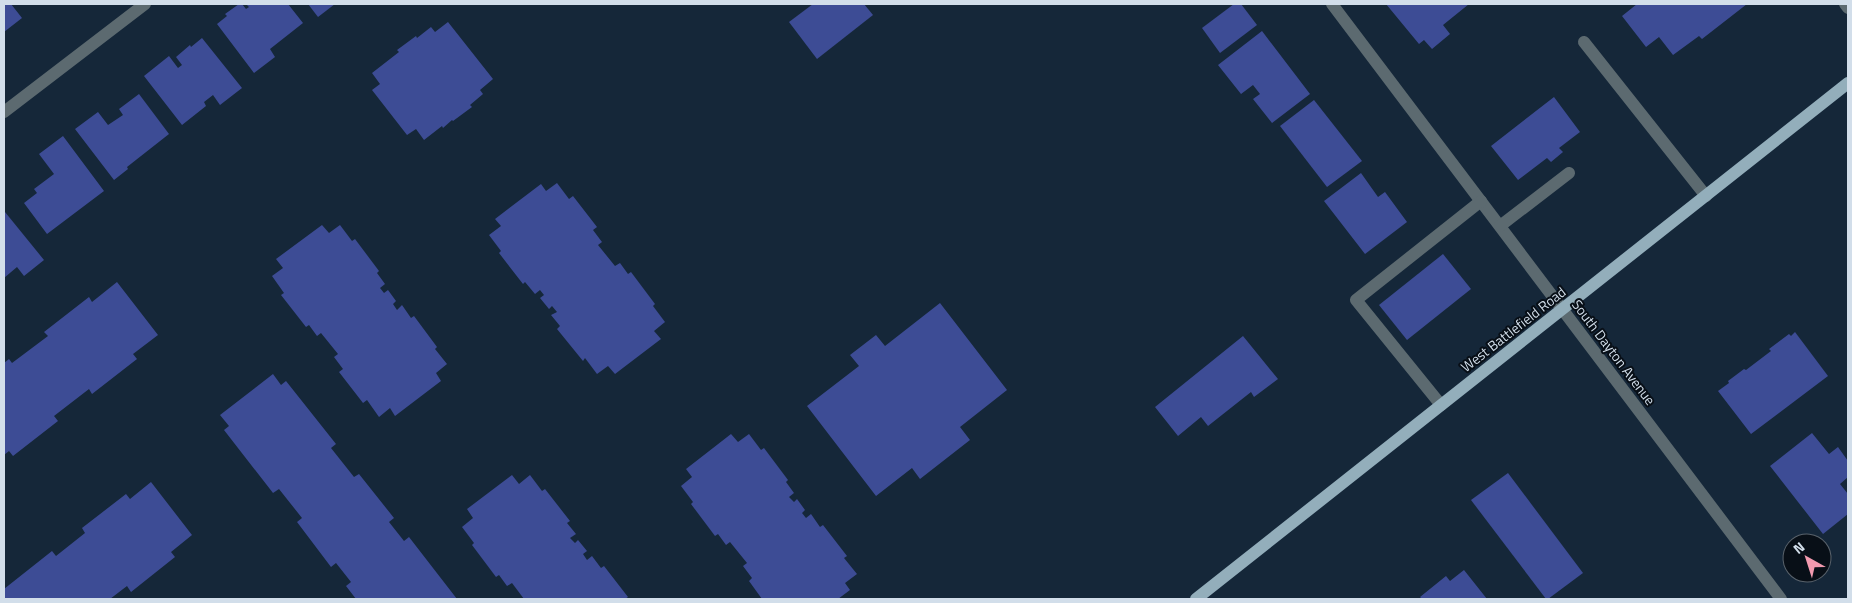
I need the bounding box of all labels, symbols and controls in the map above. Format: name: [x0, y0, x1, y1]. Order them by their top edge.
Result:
street label: West Battlefield Road: [1456, 281, 1570, 377]
street label: South Dayton Avenue: [1567, 295, 1661, 409]
north arrow: [1782, 533, 1832, 583]
text: N: [1788, 536, 1809, 559]

